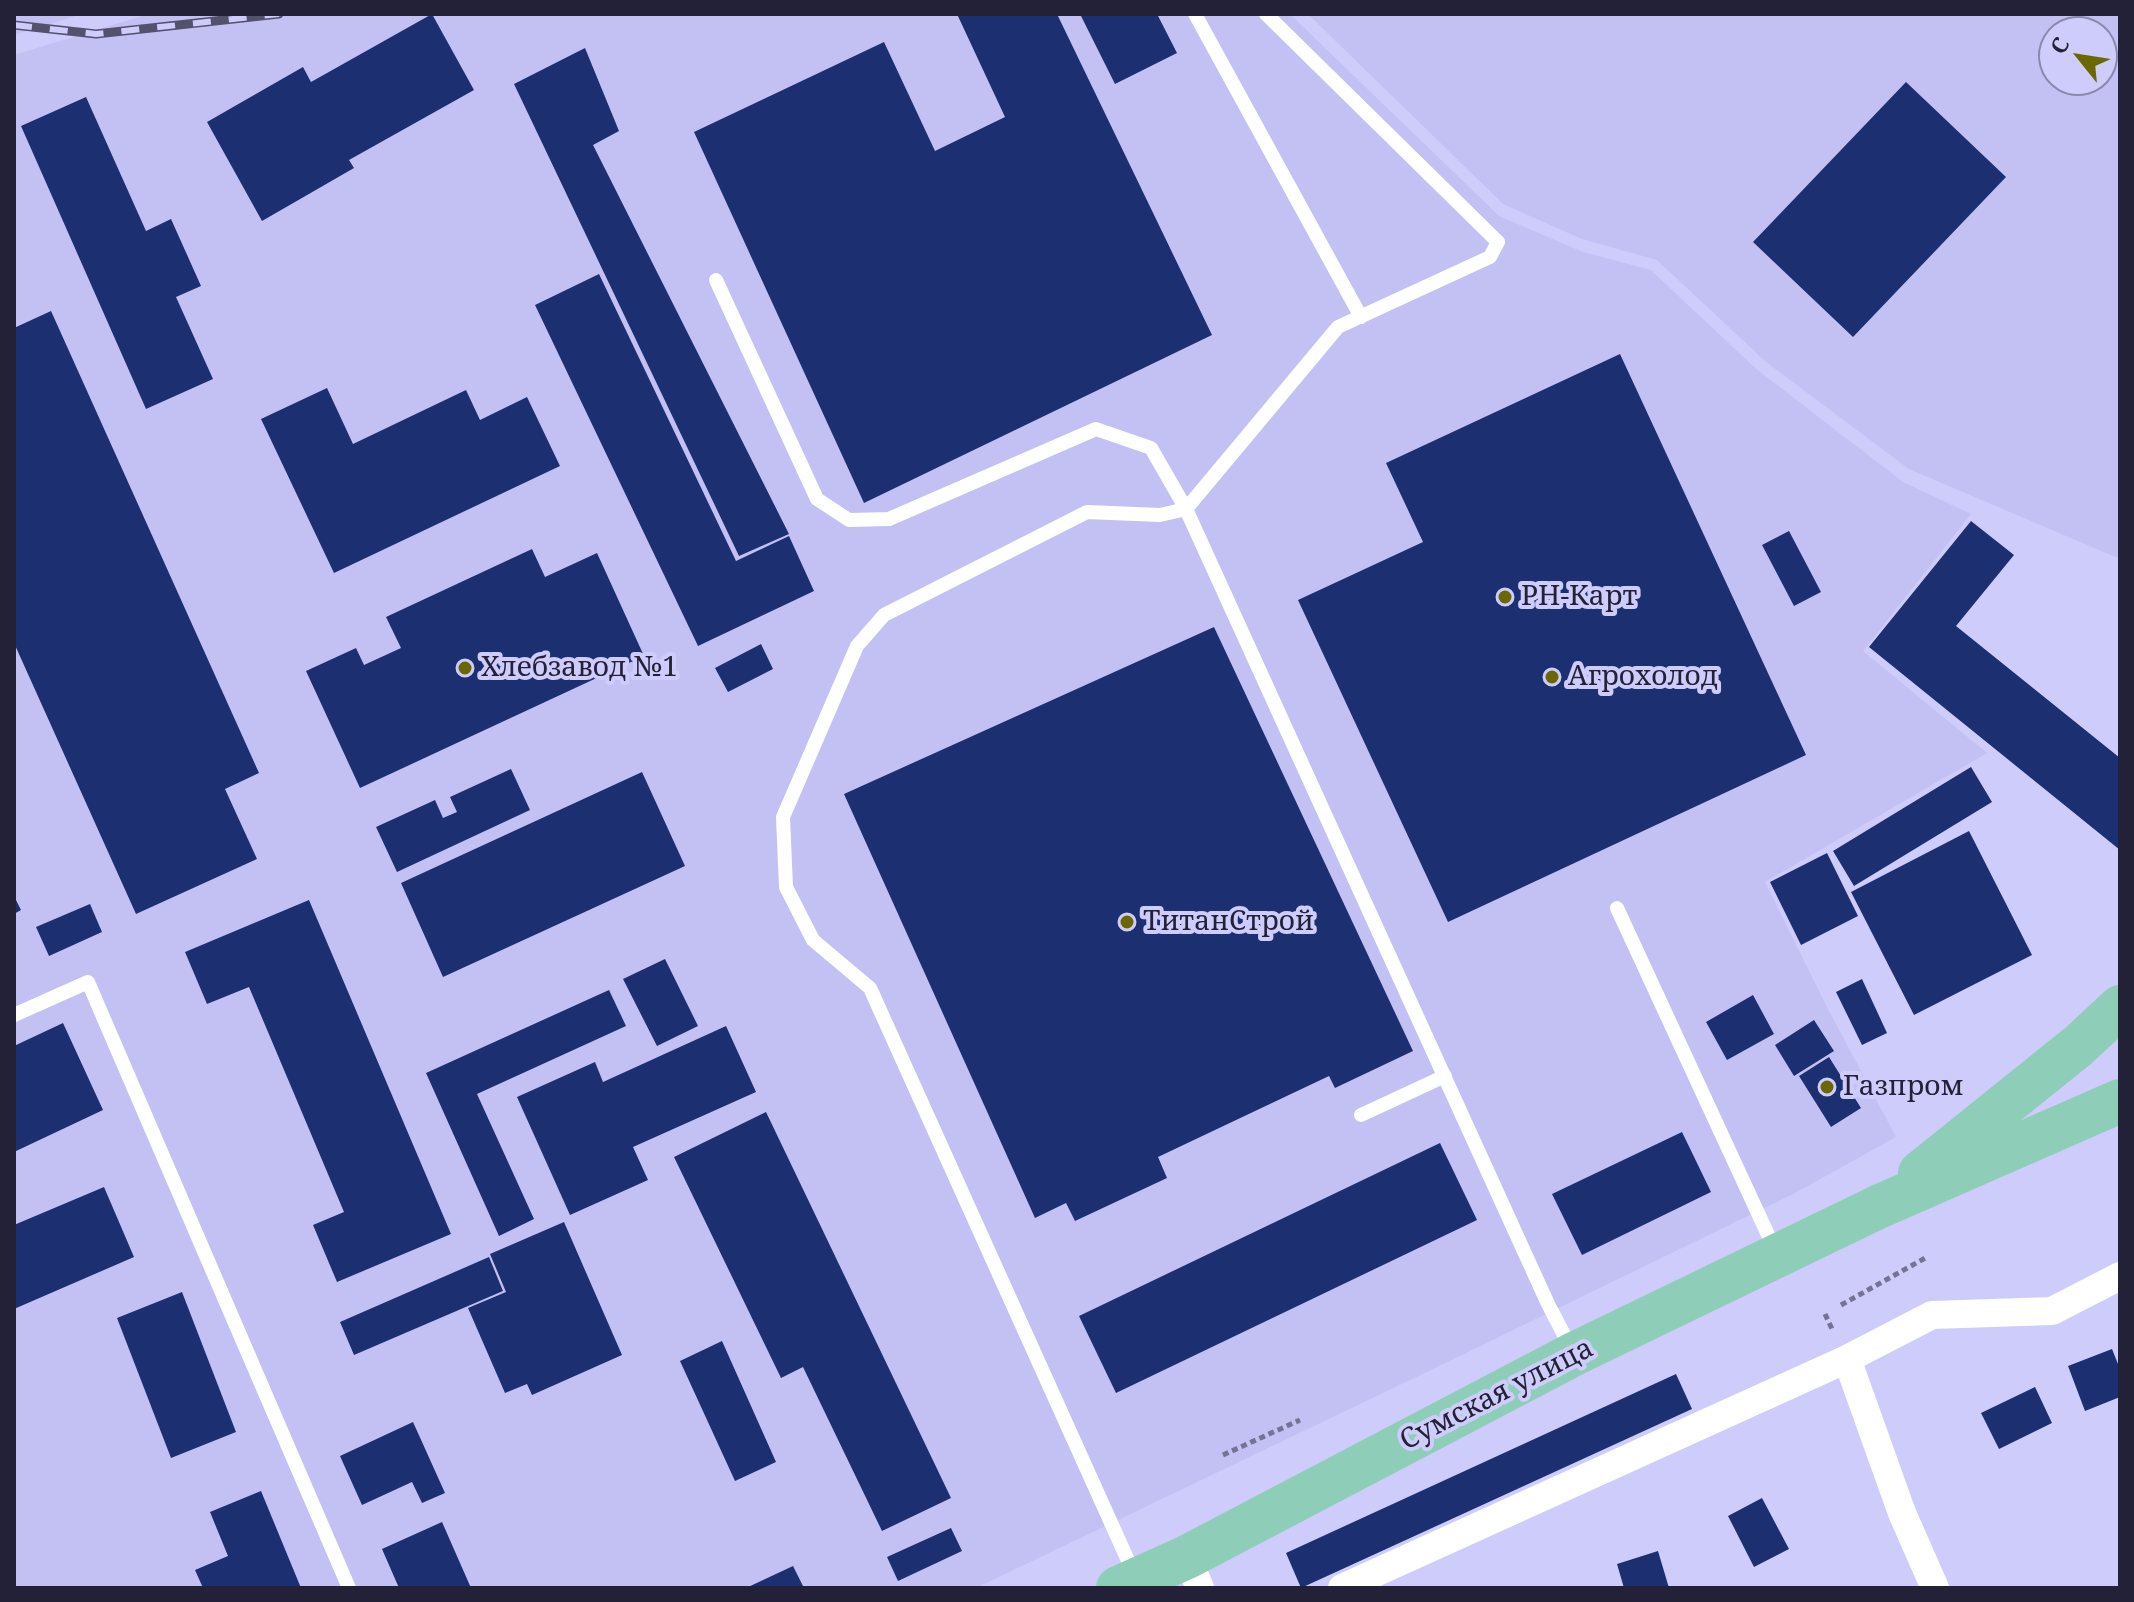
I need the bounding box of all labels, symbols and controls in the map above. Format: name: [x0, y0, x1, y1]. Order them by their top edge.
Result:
north arrow: [2038, 16, 2118, 96]
text: С: [2042, 31, 2076, 59]
place label: РН-Карт: [1521, 580, 1637, 614]
marker: РН-Карт: [1496, 588, 1514, 606]
place label: Хлебзавод №1: [481, 651, 678, 685]
marker: Хлебзавод №1: [456, 659, 474, 677]
place label: Агрохолод: [1568, 660, 1718, 694]
marker: Агрохолод: [1543, 668, 1561, 686]
place label: ТитанСтрой: [1143, 905, 1314, 939]
marker: ТитанСтрой: [1118, 913, 1136, 931]
place label: Газпром: [1843, 1070, 1964, 1104]
marker: Газпром: [1818, 1078, 1836, 1096]
street label: Сумская улица: [1395, 1332, 1599, 1458]

